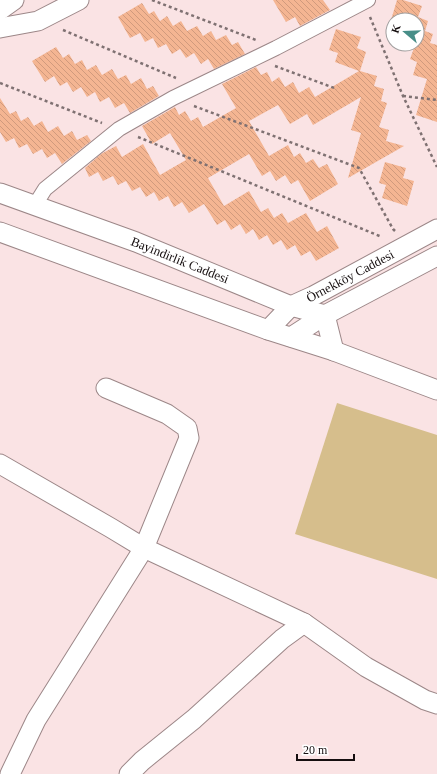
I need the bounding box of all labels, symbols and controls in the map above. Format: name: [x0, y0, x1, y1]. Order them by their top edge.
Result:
north arrow: [385, 12, 425, 52]
text: K: [388, 22, 403, 35]
street label: Bayindirlik Caddesi: [129, 233, 232, 287]
street label: Örnekköy Caddesi: [304, 246, 397, 305]
scale bar: [297, 736, 354, 762]
text: 20 m: [303, 743, 328, 757]

